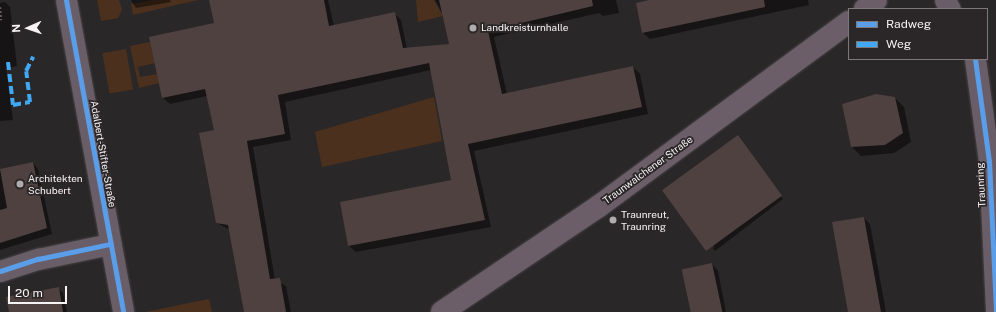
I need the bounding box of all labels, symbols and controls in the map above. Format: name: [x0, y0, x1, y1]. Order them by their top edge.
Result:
north arrow: [8, 8, 48, 48]
legend: [848, 8, 988, 60]
text: Radweg: [886, 17, 931, 31]
place label: Landkreisturnhalle: [481, 22, 568, 34]
marker: Landkreisturnhalle: [468, 23, 478, 33]
text: N: [10, 24, 22, 33]
text: Weg: [886, 37, 911, 51]
street label: Adalbert-Stifter-Straße: [88, 100, 118, 208]
street label: Traunwalchener Straße: [601, 133, 695, 207]
street label: Traunring: [974, 162, 988, 208]
place label: Architekten Schubert: [28, 172, 83, 196]
marker: Architekten Schubert: [15, 179, 25, 189]
place label: Traunreut, Traunring: [621, 208, 669, 232]
marker: Traunreut, Traunring: [608, 215, 618, 225]
scale bar: [10, 278, 69, 304]
text: 20 m: [15, 286, 43, 300]

